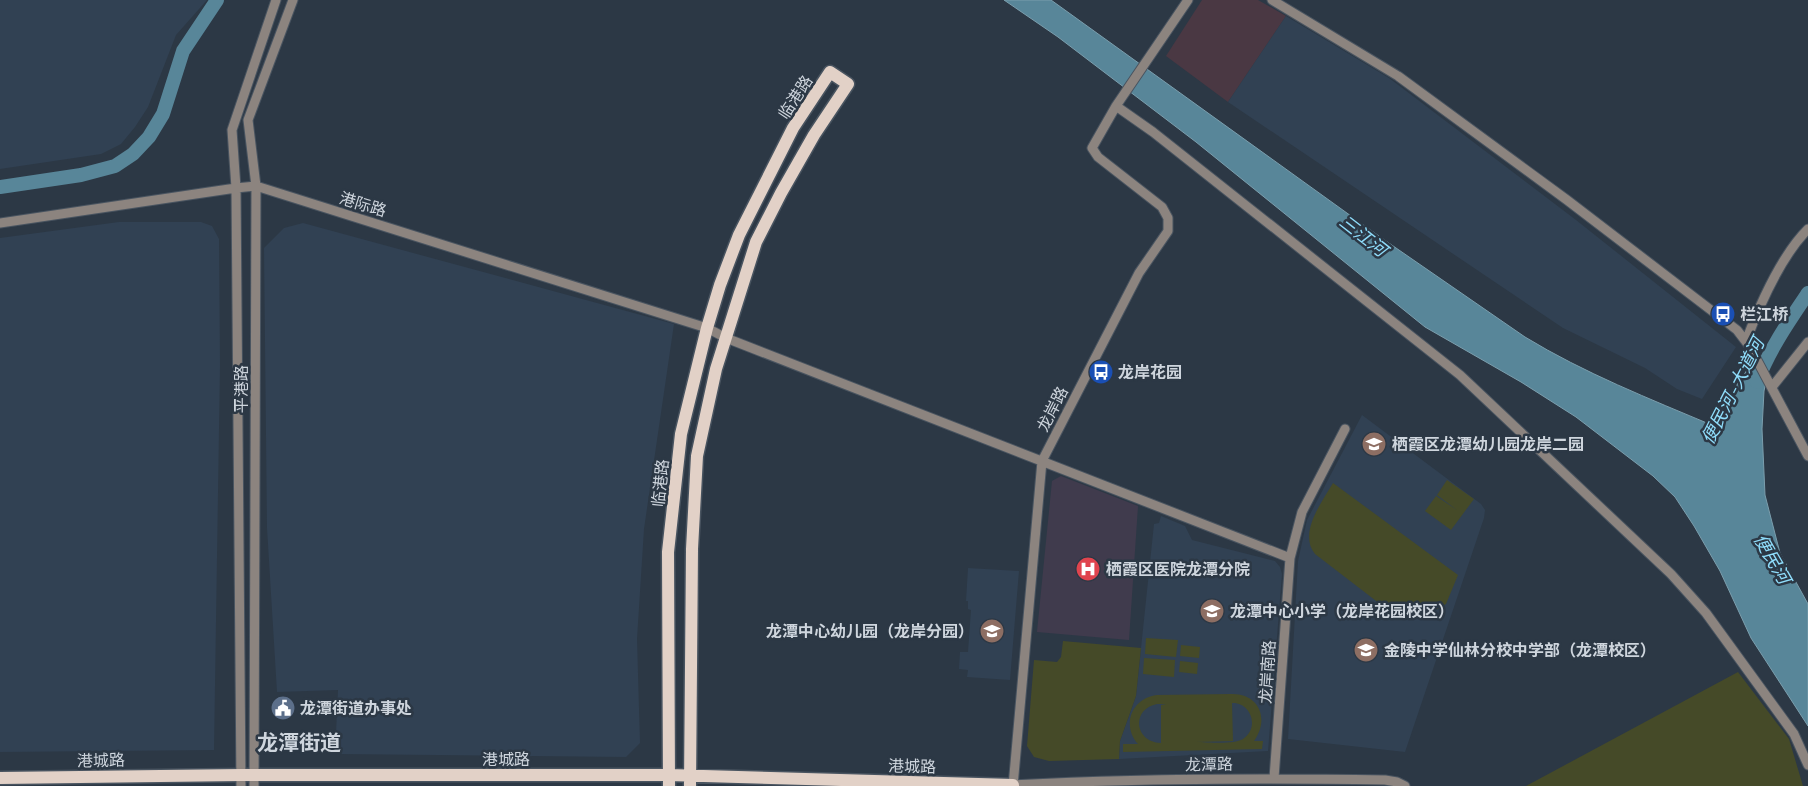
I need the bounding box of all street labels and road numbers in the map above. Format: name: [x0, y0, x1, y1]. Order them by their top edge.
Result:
street label: 临港路: [774, 71, 817, 123]
street label: 港际路: [337, 187, 389, 222]
street label: 平港路: [231, 365, 252, 413]
street label: 龙岸路: [1032, 383, 1073, 435]
street label: 临港路: [648, 458, 673, 508]
street label: 龙岸南路: [1255, 639, 1280, 705]
street label: 港城路: [482, 749, 530, 770]
street label: 港城路: [77, 750, 125, 771]
street label: 龙潭路: [1185, 754, 1233, 775]
street label: 港城路: [888, 756, 936, 777]

